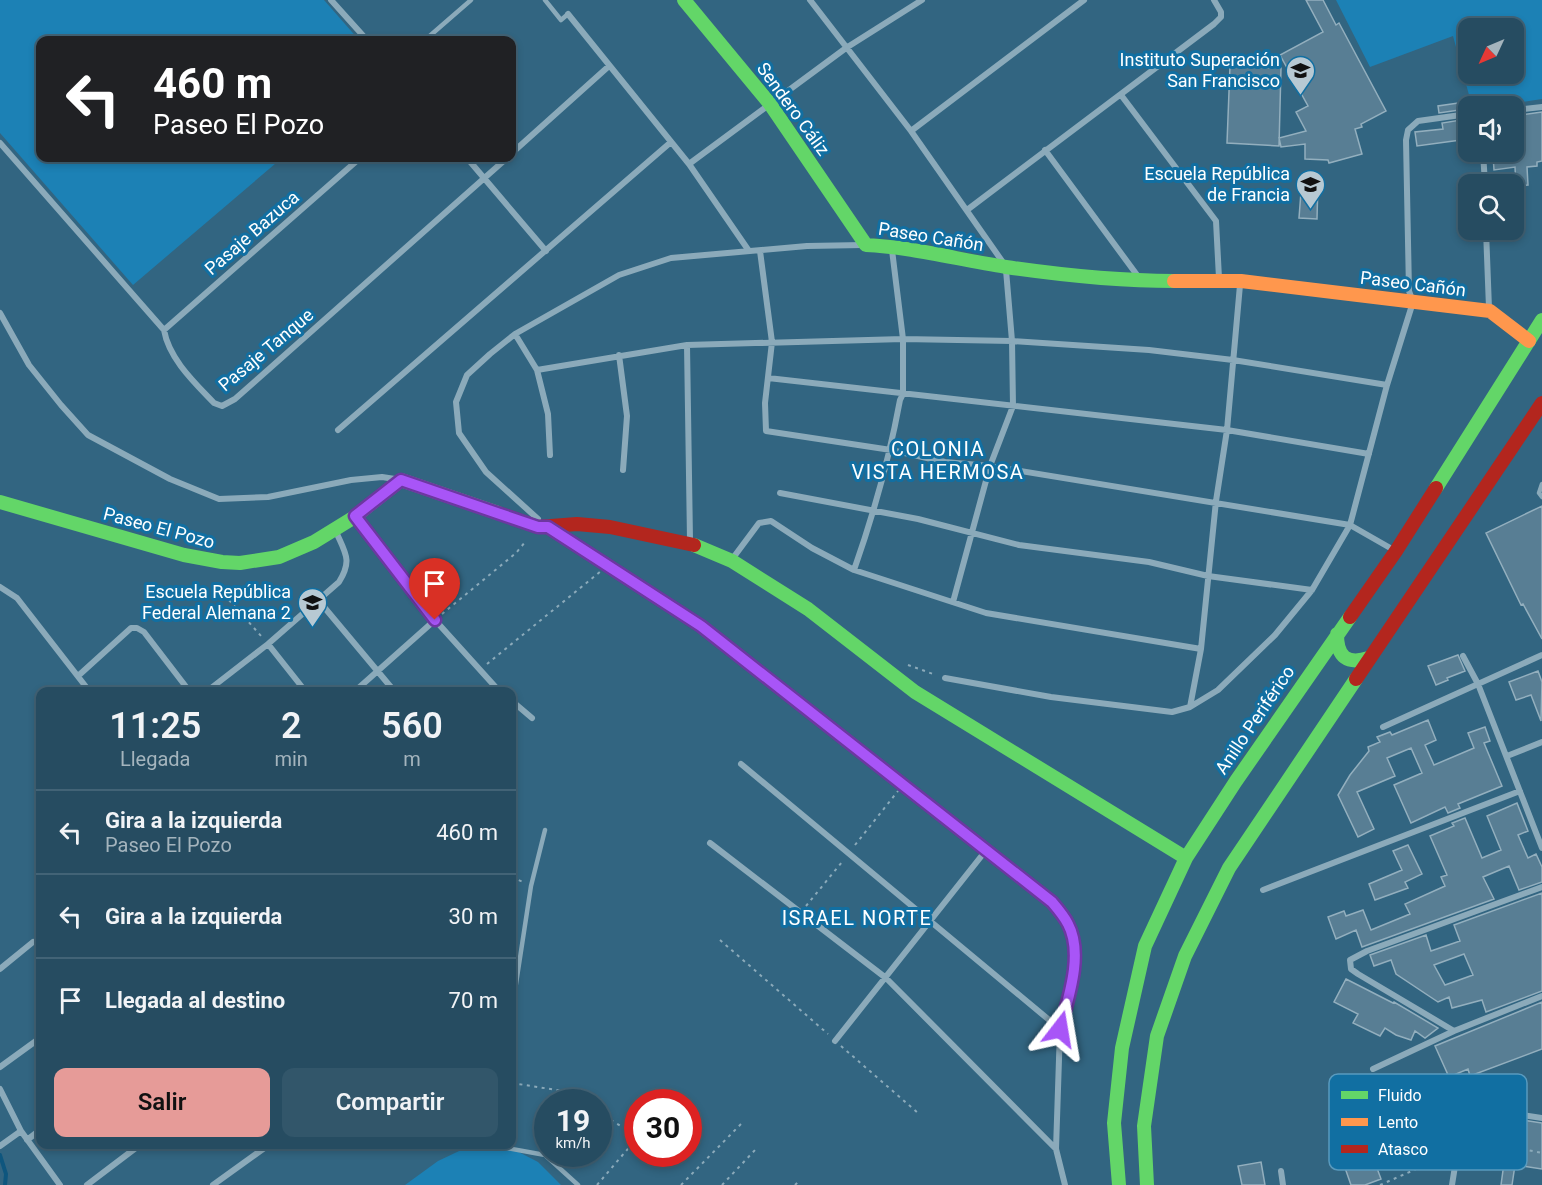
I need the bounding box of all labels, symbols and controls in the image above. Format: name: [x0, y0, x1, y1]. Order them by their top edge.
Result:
north arrow: [1458, 18, 1524, 84]
map controls: [1458, 18, 1524, 240]
place label: Instituto Superación San Francisco: [1120, 49, 1280, 91]
school or university icon: Instituto Superación San Francisco: [1285, 54, 1317, 96]
street label: Sendero Cáliz: [753, 58, 834, 159]
text: 460 m: [153, 59, 272, 108]
icon: left: [54, 60, 132, 138]
button: sound: [1458, 96, 1524, 162]
text: Paseo El Pozo: [153, 109, 324, 141]
place label: Escuela República de Francia: [1144, 163, 1290, 205]
school or university icon: Escuela República de Francia: [1295, 168, 1327, 210]
button: search: [1458, 174, 1524, 240]
street label: Pasaje Bazuca: [200, 186, 303, 279]
street label: Paseo Cañón: [877, 218, 985, 255]
street label: Paseo Cañón: [1359, 267, 1467, 300]
street label: Pasaje Tanque: [214, 304, 317, 395]
district label: COLONIA VISTA HERMOSA: [852, 437, 1024, 484]
street label: Paseo El Pozo: [101, 503, 217, 552]
pin: [409, 558, 460, 620]
icon: arrive: [418, 567, 451, 600]
place label: Escuela República Federal Alemana 2: [142, 581, 291, 623]
school or university icon: Escuela República Federal Alemana 2: [296, 586, 328, 628]
street label: Anillo Periférico: [1210, 661, 1299, 778]
text: 11:25: [109, 705, 201, 747]
text: 2: [281, 705, 301, 747]
text: 560: [381, 705, 443, 747]
text: Llegada: [120, 747, 190, 771]
text: min: [274, 747, 308, 771]
text: m: [403, 747, 421, 771]
text: Gira a la izquierda: [105, 808, 282, 833]
icon: left: [54, 816, 87, 849]
text: 460 m: [436, 820, 498, 845]
text: Paseo El Pozo: [105, 833, 232, 857]
icon: left: [54, 900, 87, 933]
text: Gira a la izquierda: [105, 904, 282, 929]
text: 30 m: [449, 904, 498, 929]
district label: ISRAEL NORTE: [782, 906, 932, 930]
icon: arrive: [54, 984, 87, 1017]
text: Llegada al destino: [105, 988, 285, 1013]
text: 70 m: [449, 988, 498, 1013]
position arrow: [1028, 997, 1092, 1061]
button: Salir: [54, 1068, 270, 1137]
button: Compartir: [282, 1068, 498, 1137]
legend: [1329, 1074, 1527, 1170]
text: Fluido: [1378, 1086, 1422, 1105]
speed limit sign: 30: [624, 1089, 702, 1167]
text: 19: [556, 1103, 590, 1138]
text: Lento: [1378, 1113, 1418, 1132]
text: km/h: [555, 1134, 591, 1152]
text: Atasco: [1378, 1140, 1428, 1159]

